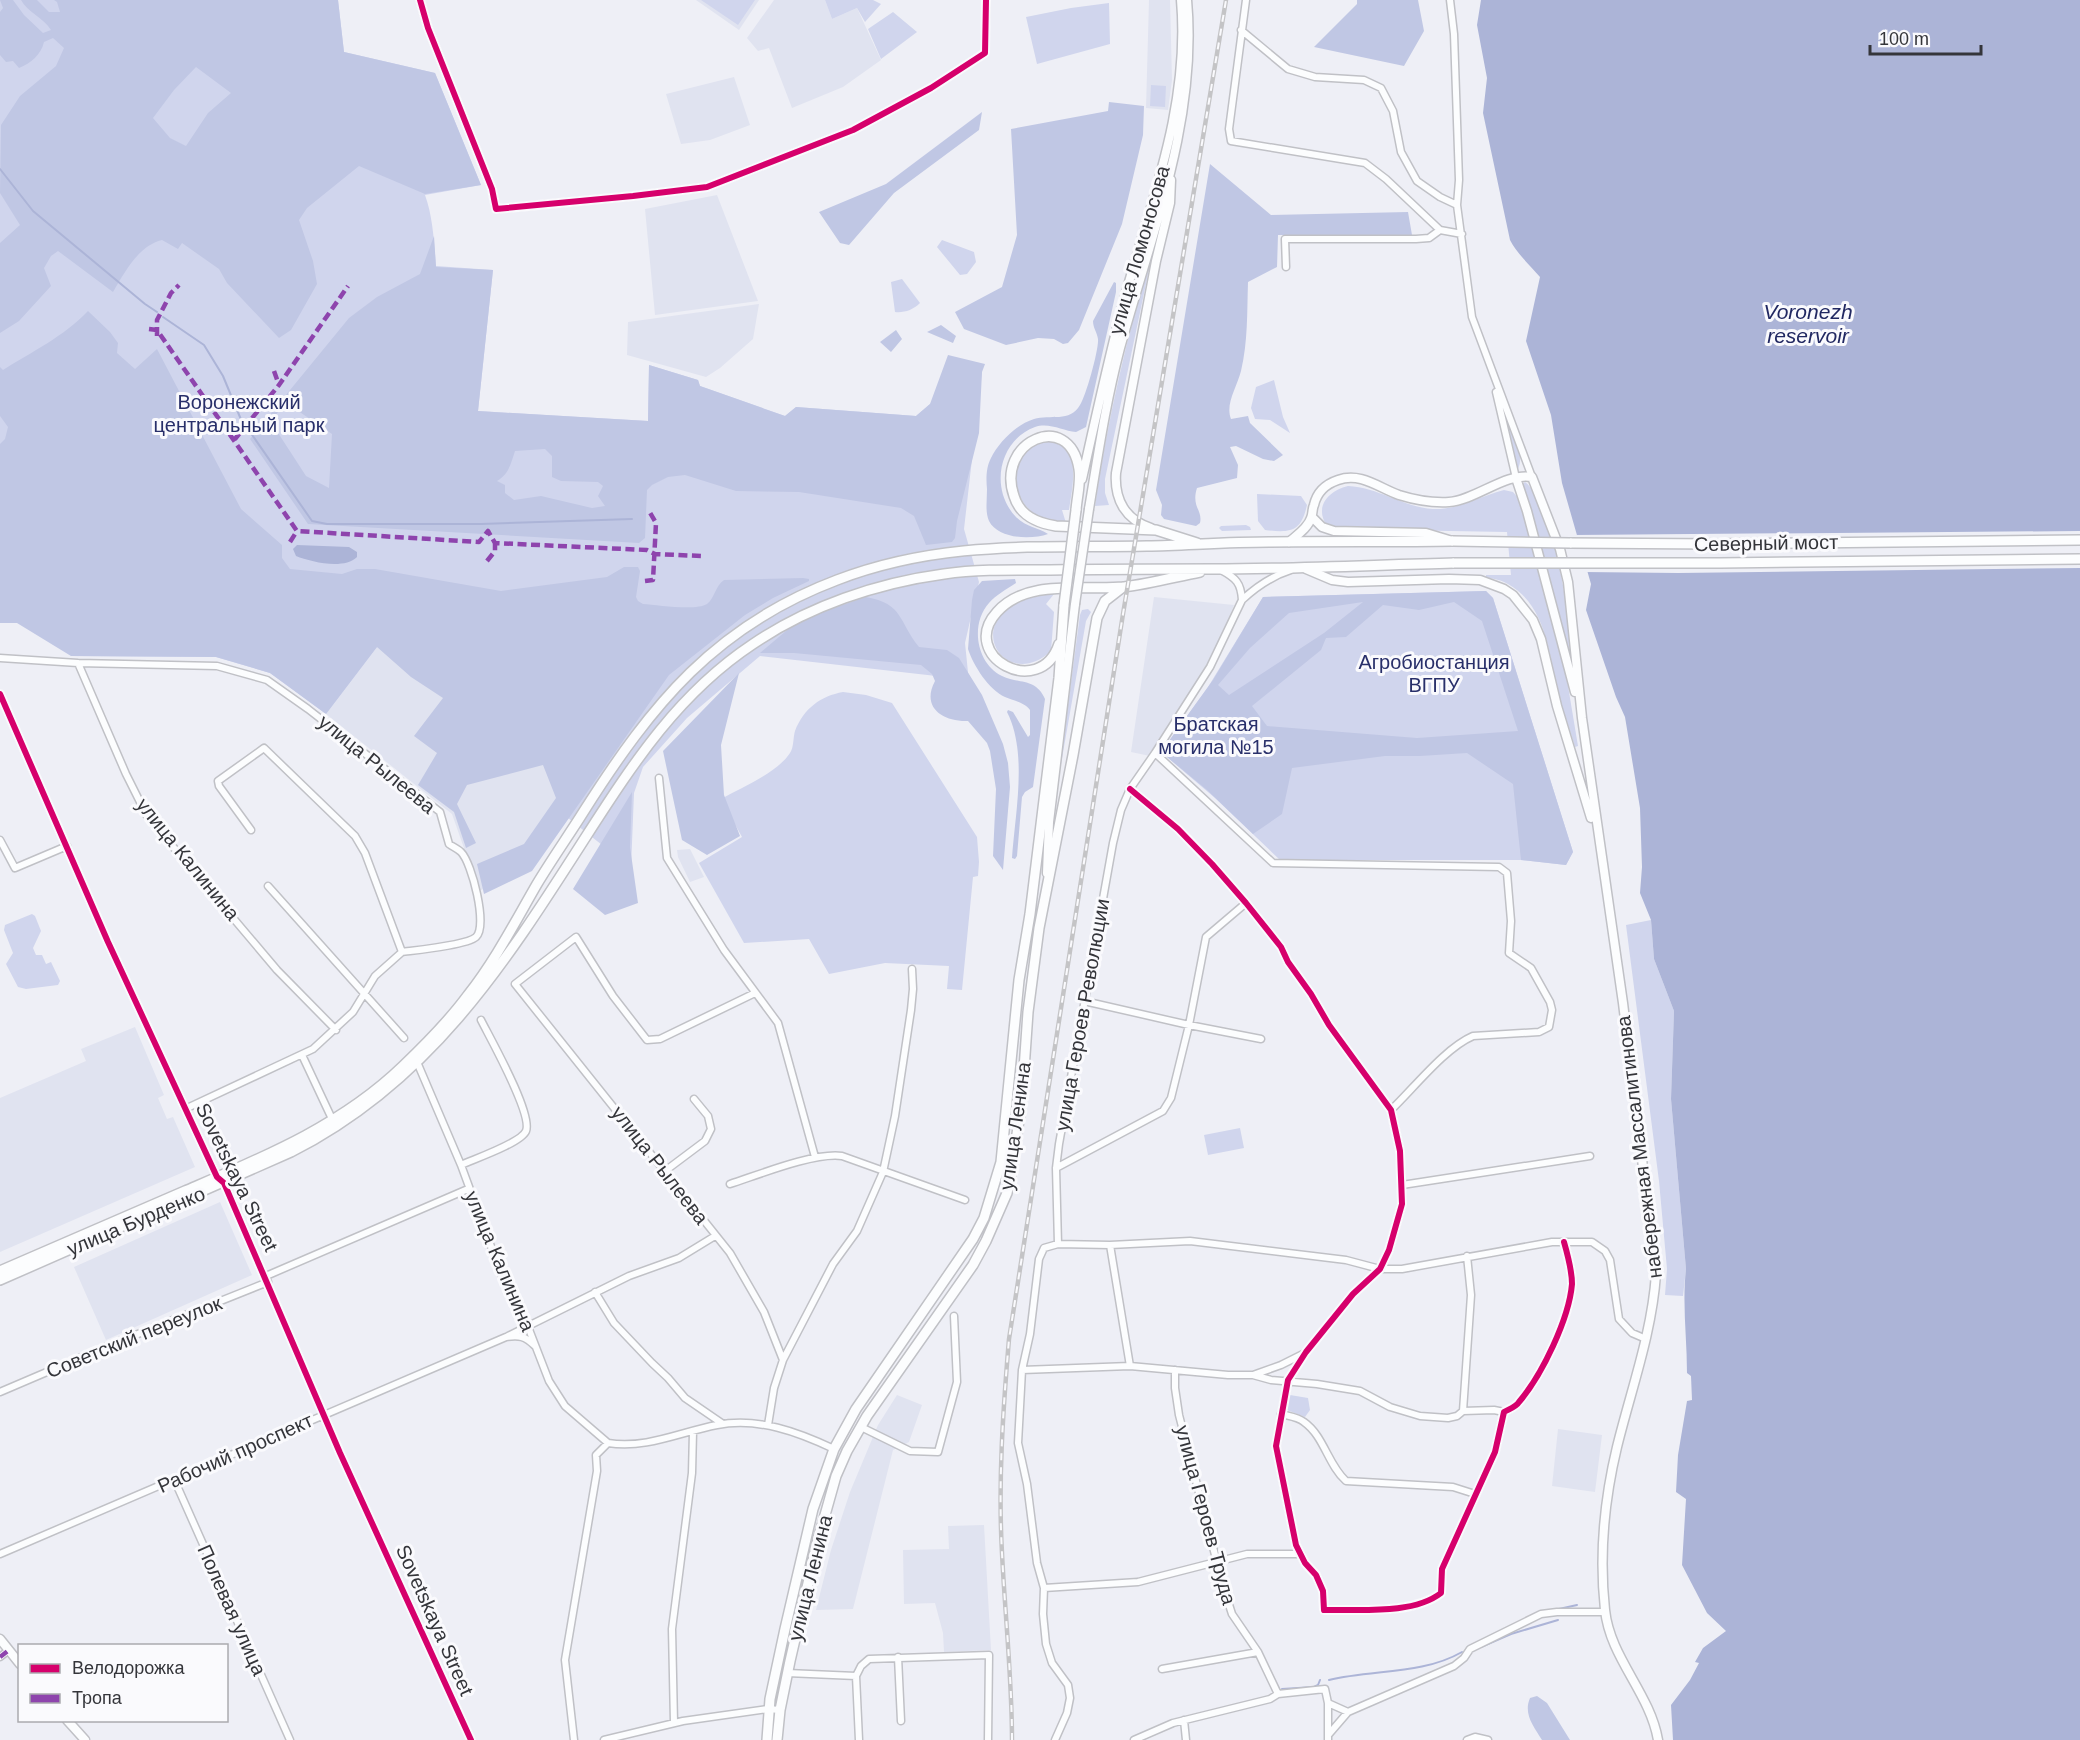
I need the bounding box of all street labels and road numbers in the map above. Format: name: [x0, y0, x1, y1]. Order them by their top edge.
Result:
street label: улица Ломоносова: [1104, 162, 1174, 337]
street label: Северный мост: [1694, 531, 1838, 555]
street label: улица Рылеева: [314, 710, 440, 818]
street label: улица Калинина: [132, 794, 244, 925]
street label: улица Героев Революции: [1051, 897, 1113, 1133]
street label: набережная Массалитинова: [1612, 1014, 1666, 1280]
street label: улица Ленина: [995, 1060, 1035, 1191]
street label: Sovetskaya Street: [192, 1099, 283, 1255]
street label: улица Рылеева: [607, 1102, 713, 1229]
street label: улица Бурденко: [64, 1182, 208, 1260]
street label: улица Калинина: [460, 1187, 540, 1335]
street label: Советский переулок: [43, 1292, 225, 1382]
street label: Рабочий проспект: [154, 1409, 316, 1497]
street label: улица Героев Труда: [1171, 1423, 1241, 1608]
street label: улица Ленина: [784, 1512, 837, 1643]
street label: Полевая улица: [193, 1541, 271, 1680]
street label: Sovetskaya Street: [392, 1541, 478, 1699]

